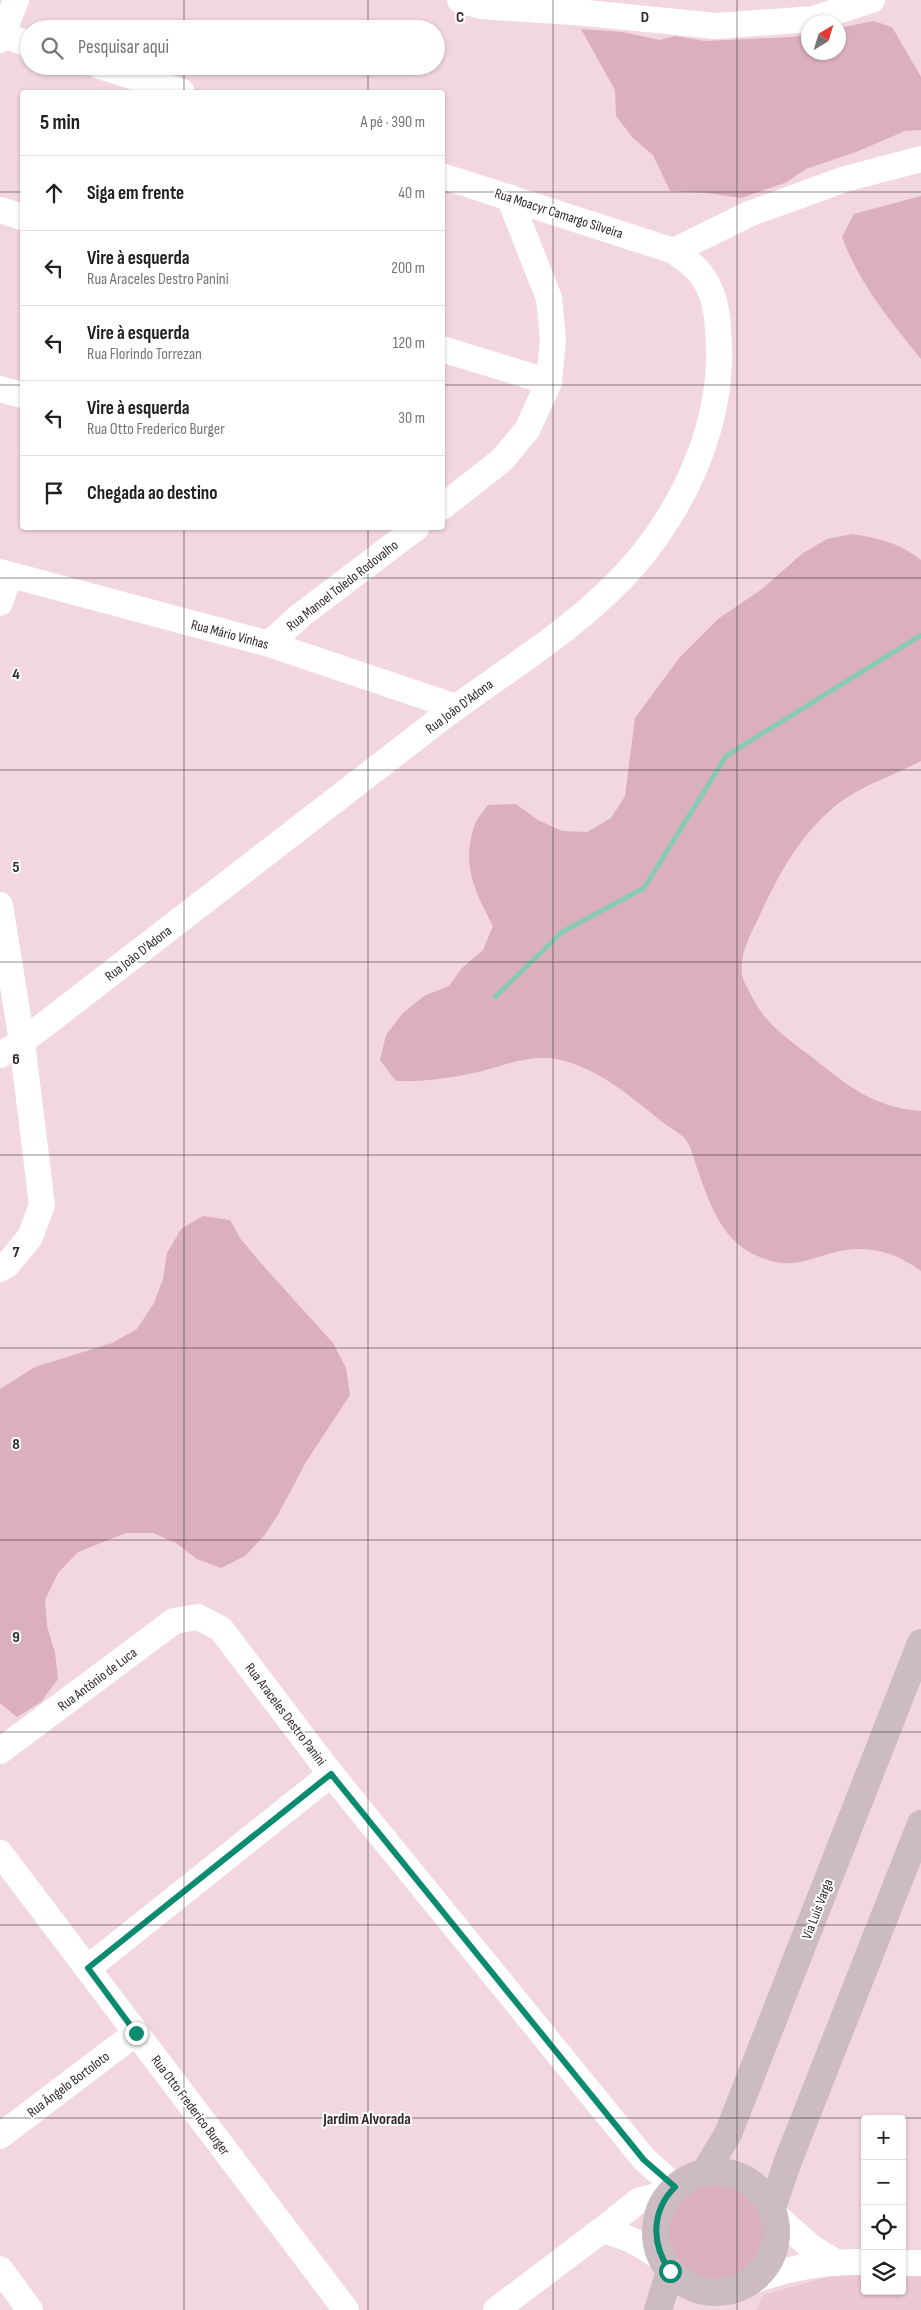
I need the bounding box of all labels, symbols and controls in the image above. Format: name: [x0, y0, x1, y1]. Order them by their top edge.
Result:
text: C: [456, 8, 464, 27]
text: D: [641, 8, 649, 27]
north arrow: [801, 15, 846, 60]
search box: [20, 20, 445, 75]
icon: search: [38, 34, 66, 62]
text: Pesquisar aqui: [78, 36, 169, 59]
text: 5 min: [40, 110, 80, 135]
text: A pé · 390 m: [361, 113, 425, 132]
icon: ahead: [40, 179, 68, 207]
text: Siga em frente: [87, 182, 184, 205]
text: 40 m: [398, 184, 425, 203]
street label: Rua Moacyr Camargo Silveira: [492, 185, 625, 242]
text: Vire à esquerda: [87, 247, 189, 270]
icon: left: [40, 254, 68, 282]
text: 200 m: [391, 259, 425, 278]
text: Rua Araceles Destro Panini: [87, 270, 229, 289]
text: Vire à esquerda: [87, 322, 189, 345]
icon: left: [40, 329, 68, 357]
text: 120 m: [393, 334, 425, 353]
text: Rua Florindo Torrezan: [87, 345, 202, 364]
text: Vire à esquerda: [87, 397, 189, 420]
icon: left: [40, 404, 68, 432]
text: 30 m: [398, 409, 425, 428]
text: Rua Otto Frederico Burger: [87, 420, 225, 439]
icon: arrive: [40, 479, 68, 507]
text: Chegada ao destino: [87, 482, 217, 505]
street label: Rua Manoel Toledo Rodovalho: [283, 536, 402, 634]
street label: Rua Mário Vinhas: [189, 616, 271, 653]
text: 4: [12, 665, 20, 684]
street label: Rua João D'Adona: [422, 676, 496, 737]
text: 5: [12, 858, 20, 877]
street label: Rua João D'Adona: [102, 922, 175, 985]
text: 6: [12, 1050, 20, 1069]
text: 7: [13, 1243, 20, 1262]
text: 8: [12, 1435, 20, 1454]
text: 9: [12, 1628, 20, 1647]
street label: Rua Antônio de Luca: [54, 1644, 140, 1715]
street label: Rua Araceles Destro Panini: [242, 1660, 330, 1769]
street label: Via Luís Varga: [798, 1877, 837, 1942]
route end: [125, 2022, 148, 2045]
street label: Rua Ângelo Bortoloto: [24, 2048, 113, 2121]
street label: Rua Otto Frederico Burger: [148, 2052, 234, 2159]
district label: Jardim Alvorada: [322, 2110, 411, 2129]
map controls: [861, 2115, 906, 2295]
button: +: [861, 2115, 906, 2160]
button: −: [861, 2160, 906, 2205]
button: locate: [861, 2205, 906, 2250]
button: layers: [861, 2250, 906, 2295]
route start: [659, 2260, 682, 2283]

